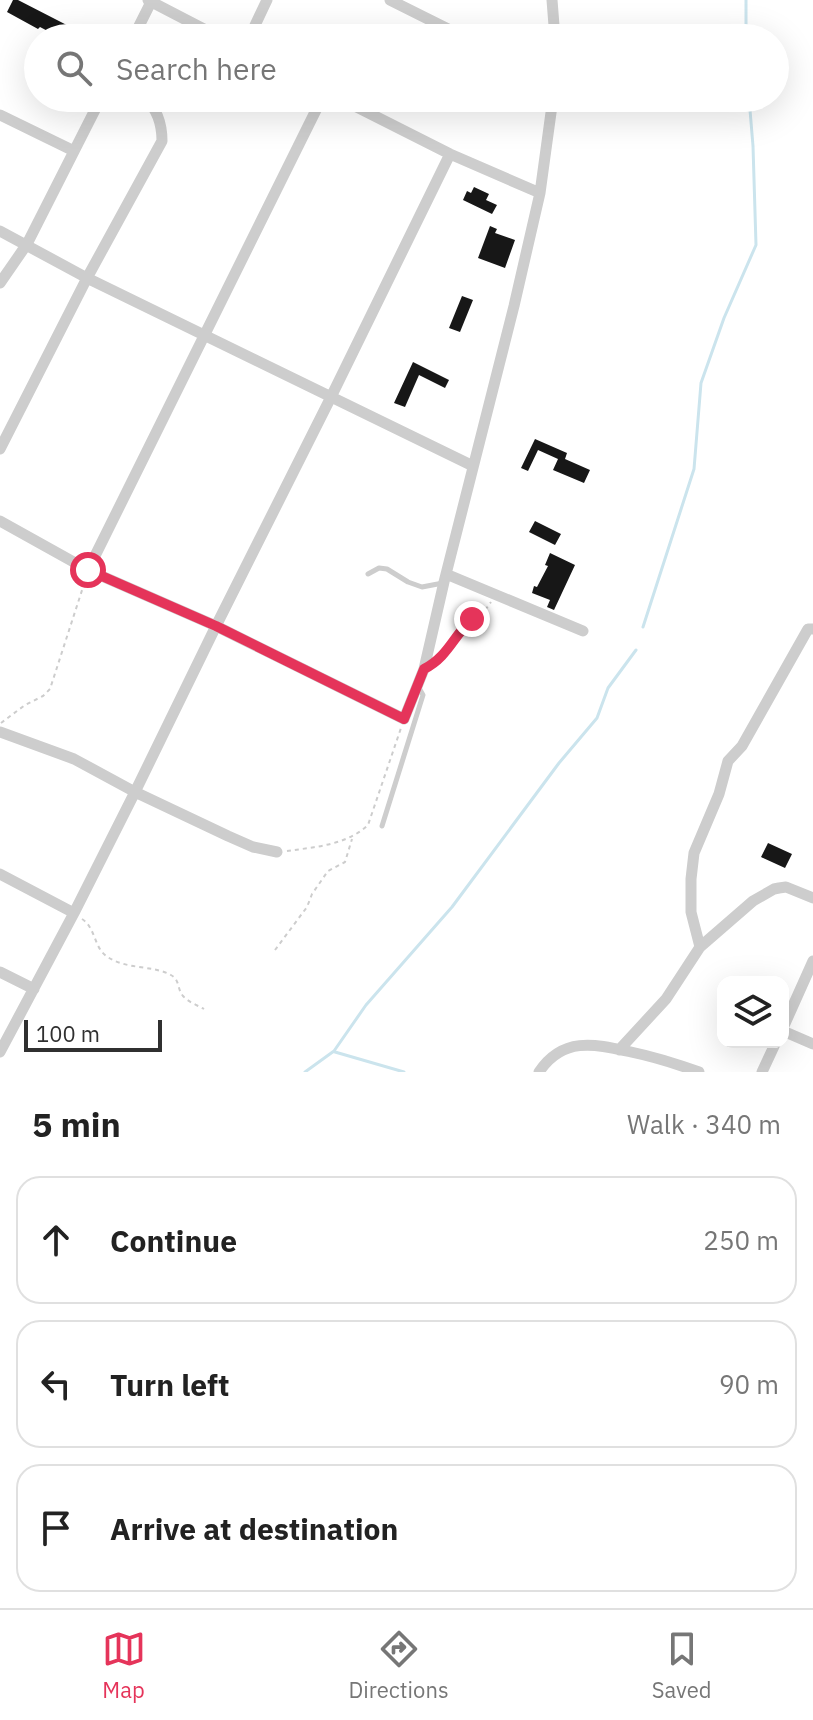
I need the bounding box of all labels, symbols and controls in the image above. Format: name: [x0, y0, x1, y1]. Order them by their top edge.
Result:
search box: [24, 24, 789, 112]
icon: search: [52, 46, 96, 90]
text: Search here: [116, 49, 277, 88]
route start: [70, 552, 106, 588]
route end: [454, 601, 490, 637]
map controls: [717, 976, 789, 1048]
button: layers: [717, 976, 789, 1048]
scale bar: [24, 1016, 162, 1052]
text: 100 m: [36, 1019, 100, 1048]
text: 5 min: [32, 1102, 121, 1146]
text: Walk · 340 m: [627, 1107, 781, 1141]
icon: ahead: [34, 1218, 78, 1262]
text: Continue: [110, 1221, 237, 1260]
text: 250 m: [703, 1223, 779, 1257]
icon: left: [34, 1362, 78, 1406]
text: Turn left: [110, 1365, 229, 1404]
text: 90 m: [719, 1367, 779, 1401]
icon: arrive: [34, 1506, 78, 1550]
text: Arrive at destination: [110, 1509, 398, 1548]
tab: Map: [102, 1627, 146, 1704]
tab: Directions: [349, 1627, 449, 1704]
tab: Saved: [652, 1627, 711, 1704]

